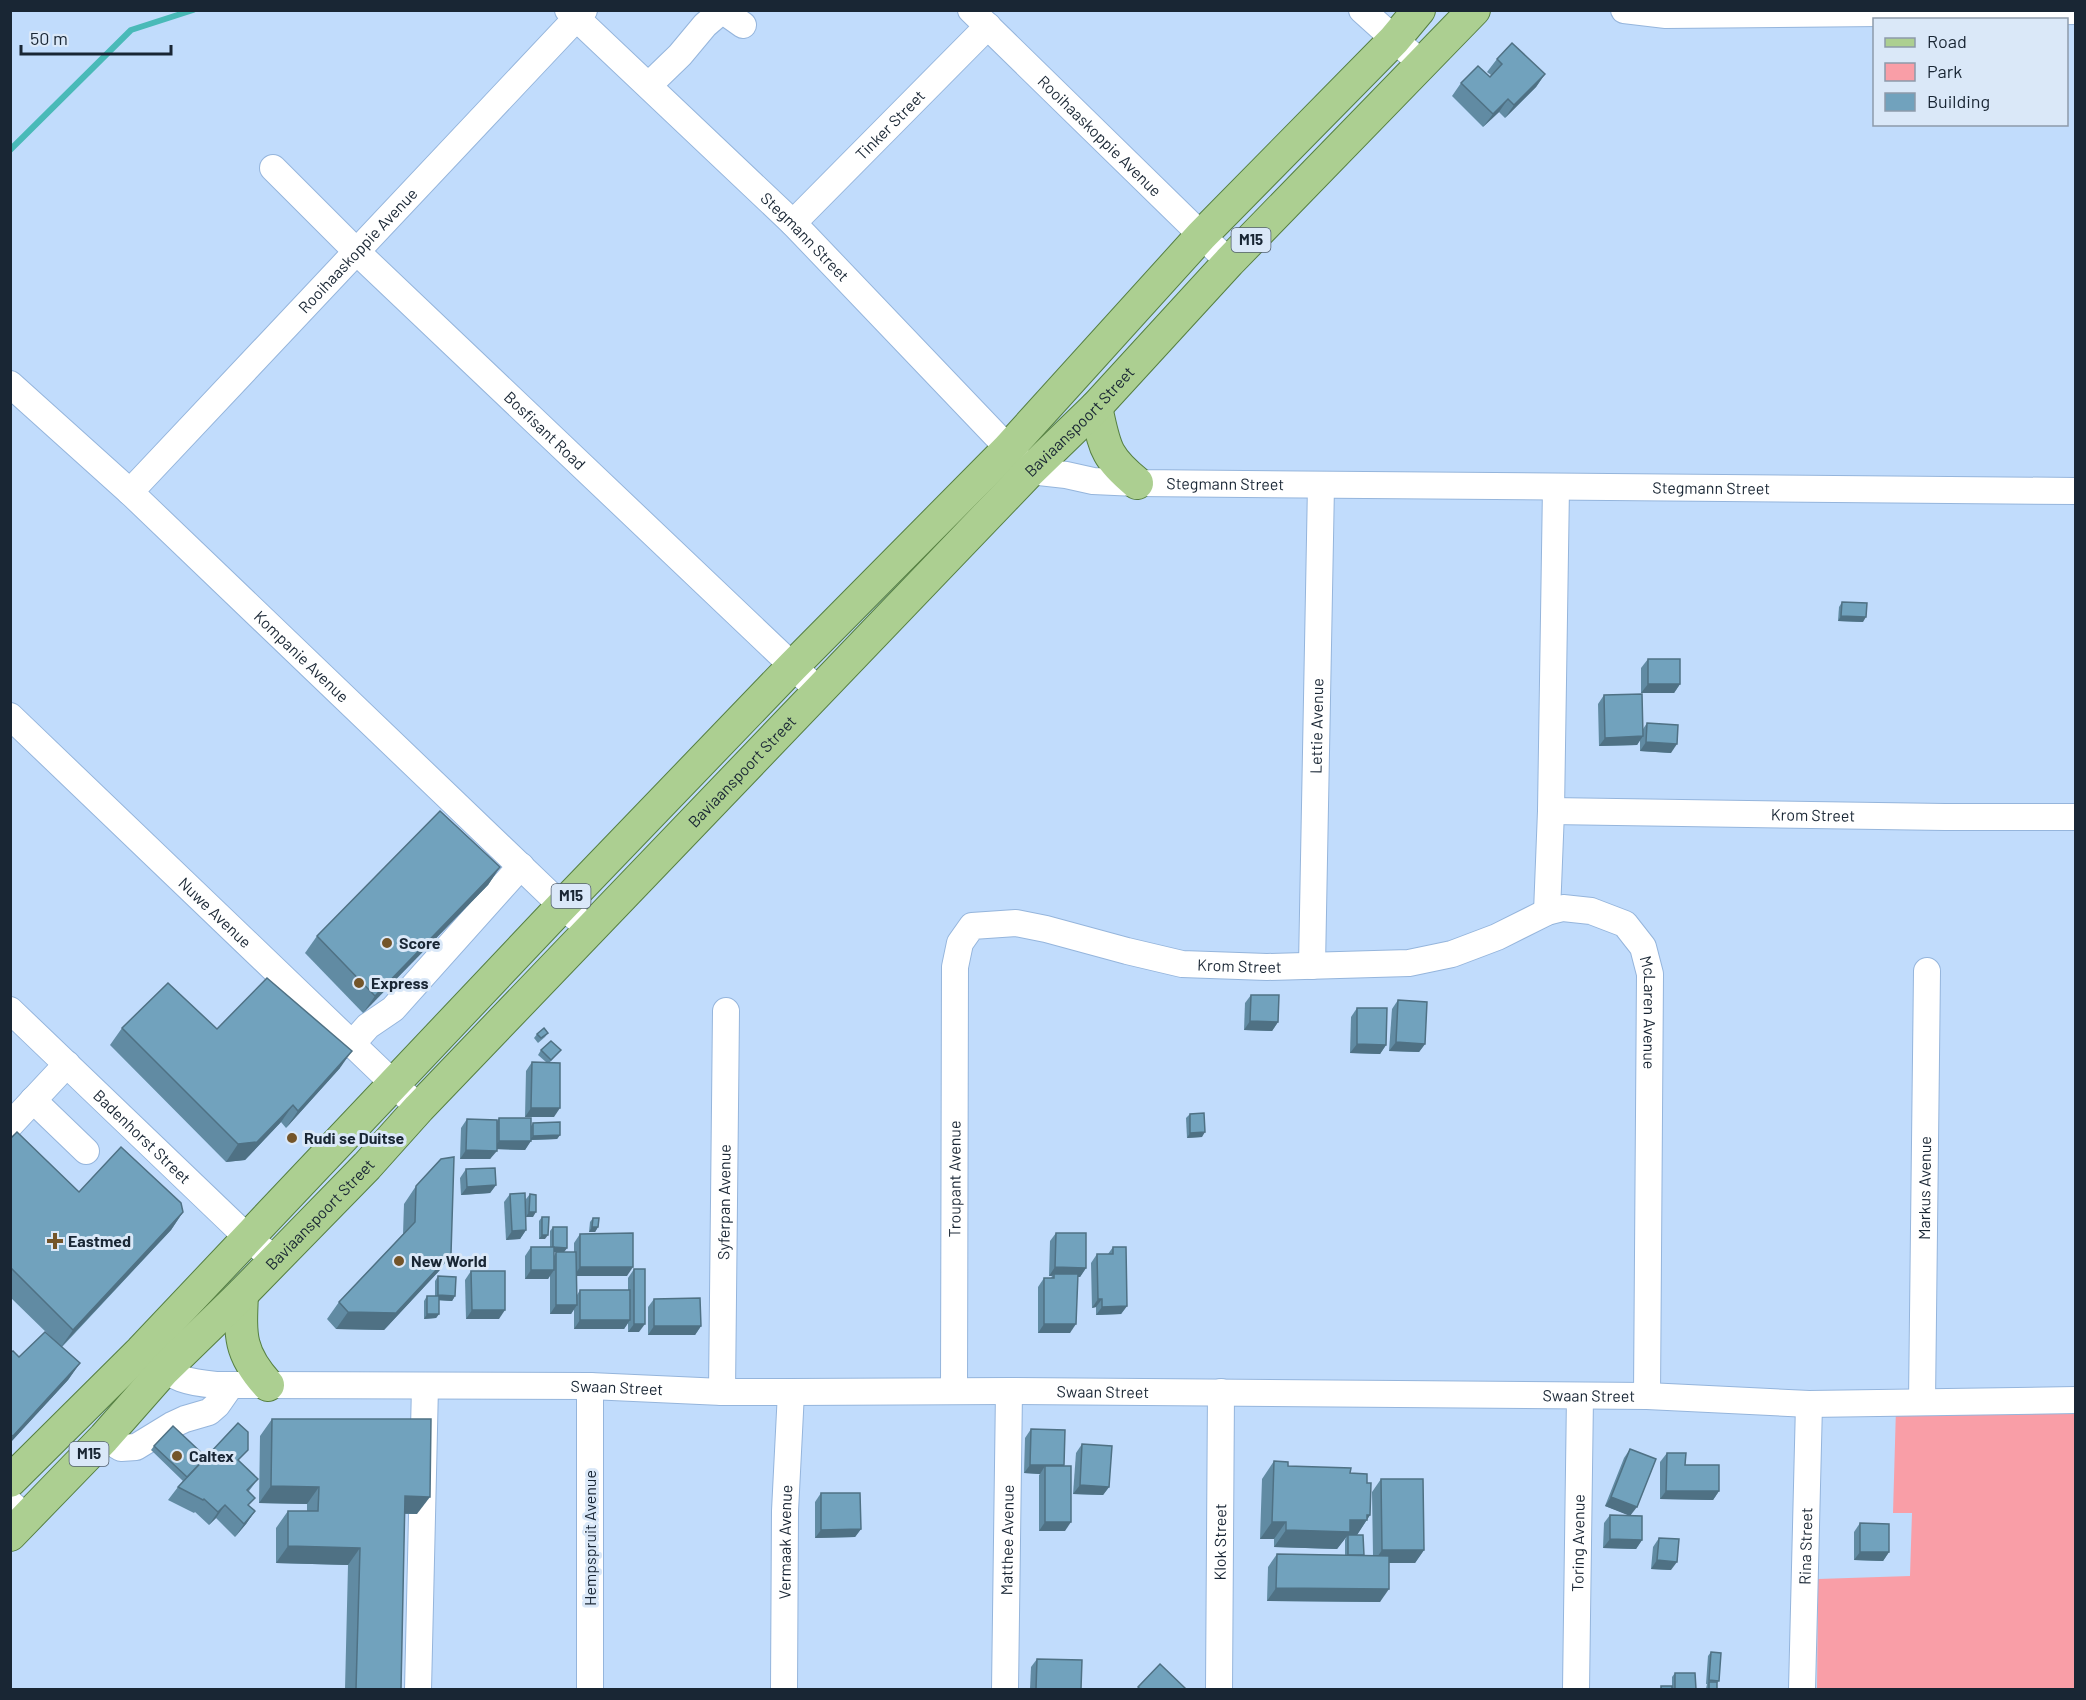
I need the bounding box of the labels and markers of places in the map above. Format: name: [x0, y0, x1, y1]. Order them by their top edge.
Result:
place label: Score: [399, 933, 441, 952]
marker: Score: [380, 936, 394, 950]
place label: Express: [371, 973, 429, 992]
marker: Express: [352, 976, 366, 990]
place label: Rudi se Duitse: [304, 1128, 405, 1147]
marker: Rudi se Duitse: [285, 1131, 299, 1145]
place label: Eastmed: [68, 1231, 131, 1250]
marker: Eastmed: [46, 1232, 64, 1250]
place label: New World: [411, 1251, 487, 1270]
marker: New World: [392, 1254, 406, 1268]
place label: Caltex: [189, 1446, 234, 1465]
marker: Caltex: [170, 1449, 184, 1463]

